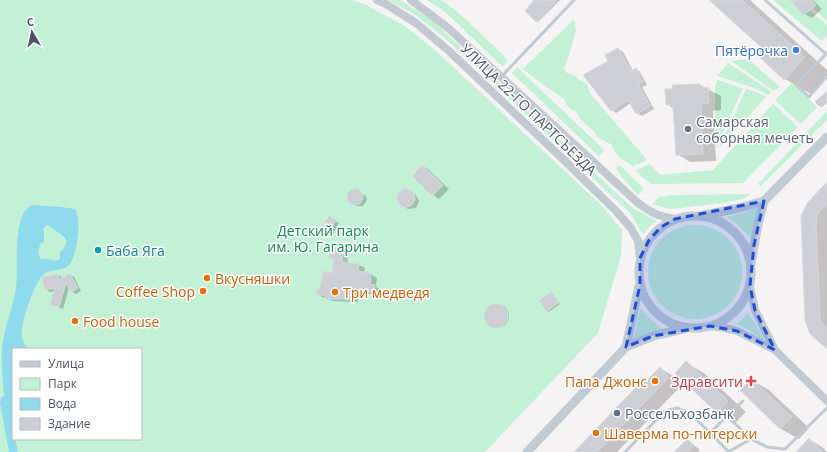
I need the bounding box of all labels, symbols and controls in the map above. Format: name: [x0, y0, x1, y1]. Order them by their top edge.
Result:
north arrow: [12, 12, 52, 52]
text: С: [26, 14, 35, 30]
street label: УЛИЦА 22-ГО ПАРТСЪЕЗДА: [457, 39, 601, 179]
place label: Пятёрочка: [715, 41, 788, 60]
marker: Пятёрочка: [791, 45, 801, 55]
place label: Самарская соборная мечеть: [696, 112, 814, 147]
marker: Самарская соборная мечеть: [683, 124, 693, 134]
park label: Детский парк им. Ю. Гагарина: [267, 221, 379, 256]
place label: Баба Яга: [106, 241, 165, 260]
marker: Баба Яга: [93, 245, 103, 255]
place label: Вкусняшки: [215, 269, 290, 288]
marker: Вкусняшки: [202, 273, 212, 283]
place label: Coffee Shop: [116, 282, 195, 301]
place label: Три медведя: [343, 283, 430, 302]
marker: Coffee Shop: [198, 286, 208, 296]
marker: Три медведя: [330, 287, 340, 297]
place label: Food house: [83, 312, 160, 331]
marker: Food house: [70, 316, 80, 326]
legend: [12, 348, 142, 440]
text: Улица: [48, 355, 84, 372]
place label: Папа Джонс: [565, 372, 647, 391]
place label: Здравсити: [671, 372, 743, 391]
text: Парк: [48, 375, 78, 392]
marker: Папа Джонс: [650, 376, 660, 386]
marker: Здравсити: [746, 376, 756, 386]
text: Вода: [48, 395, 77, 412]
place label: Россельхозбанк: [625, 404, 735, 423]
marker: Россельхозбанк: [612, 408, 622, 418]
text: Здание: [48, 415, 91, 432]
place label: Шаверма по-питерски: [604, 424, 757, 443]
marker: Шаверма по-питерски: [591, 428, 601, 438]

